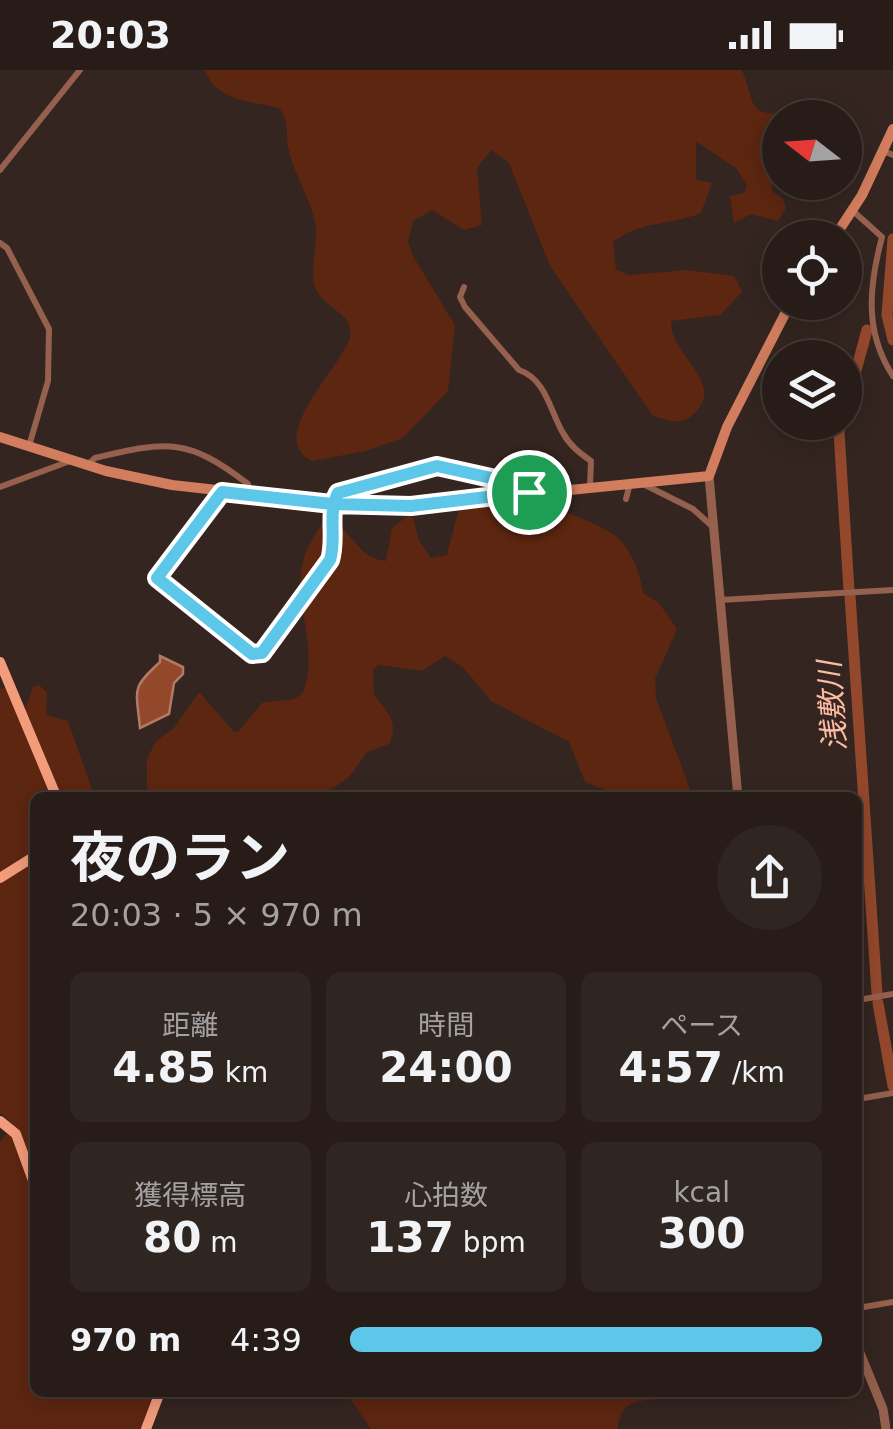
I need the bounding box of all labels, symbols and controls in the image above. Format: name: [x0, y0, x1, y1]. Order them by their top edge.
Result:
text: 20:03: [50, 13, 171, 57]
north arrow: [762, 100, 862, 200]
map controls: [762, 100, 862, 440]
button: locate: [762, 220, 862, 320]
button: layers: [762, 340, 862, 440]
pin: [487, 450, 572, 535]
icon: arrive: [502, 465, 557, 520]
water label: 浅敷川: [811, 657, 853, 752]
button: share: [717, 825, 822, 930]
text: 夜のラン: [70, 826, 290, 890]
text: 20:03 · 5 × 970 m: [70, 896, 363, 934]
text: 距離: [162, 1009, 218, 1042]
text: 時間: [418, 1009, 474, 1042]
text: ペース: [660, 1009, 743, 1042]
text: 4.85: [112, 1043, 216, 1092]
text: 24:00: [379, 1043, 513, 1092]
text: 4:57: [619, 1043, 723, 1092]
text: km: [216, 1056, 268, 1089]
text: /km: [723, 1056, 785, 1089]
text: kcal: [673, 1176, 730, 1209]
text: 獲得標高: [134, 1179, 246, 1212]
text: 心拍数: [404, 1179, 488, 1212]
text: 300: [658, 1209, 746, 1258]
text: 80: [143, 1213, 201, 1262]
text: 137: [366, 1213, 454, 1262]
text: m: [201, 1226, 238, 1259]
text: bpm: [454, 1226, 526, 1259]
text: 970 m: [70, 1321, 181, 1359]
text: 4:39: [230, 1321, 302, 1359]

